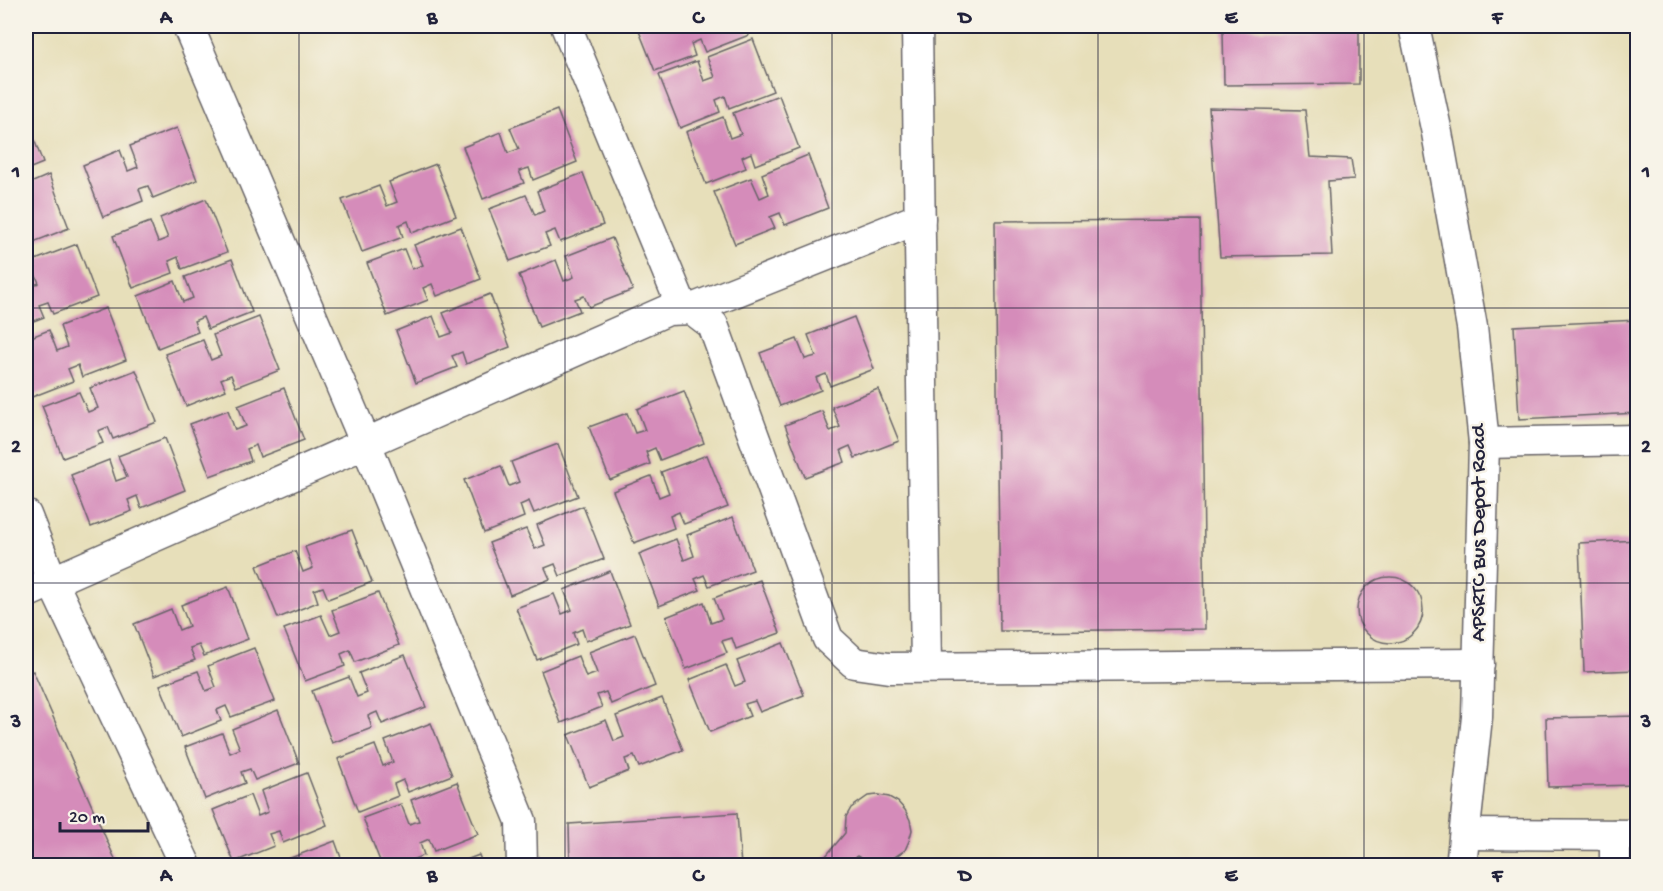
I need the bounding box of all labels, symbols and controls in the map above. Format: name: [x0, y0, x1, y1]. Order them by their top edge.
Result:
text: A: [159, 8, 174, 31]
text: B: [426, 8, 438, 31]
text: C: [692, 8, 706, 31]
text: D: [956, 8, 972, 31]
text: E: [1225, 8, 1239, 31]
text: F: [1491, 8, 1504, 31]
text: 1: [11, 162, 20, 185]
text: 1: [1641, 162, 1650, 185]
street label: APSRTC Bus Depot Road: [1467, 422, 1493, 642]
text: 2: [11, 437, 21, 460]
text: 2: [1641, 437, 1651, 460]
text: 3: [10, 712, 21, 735]
text: 3: [1640, 712, 1651, 735]
scale bar: [60, 795, 148, 833]
text: 20 m: [69, 808, 105, 829]
text: A: [159, 866, 174, 889]
text: B: [426, 866, 438, 889]
text: C: [692, 866, 706, 889]
text: D: [956, 866, 972, 889]
text: E: [1225, 866, 1239, 889]
text: F: [1491, 866, 1504, 889]

